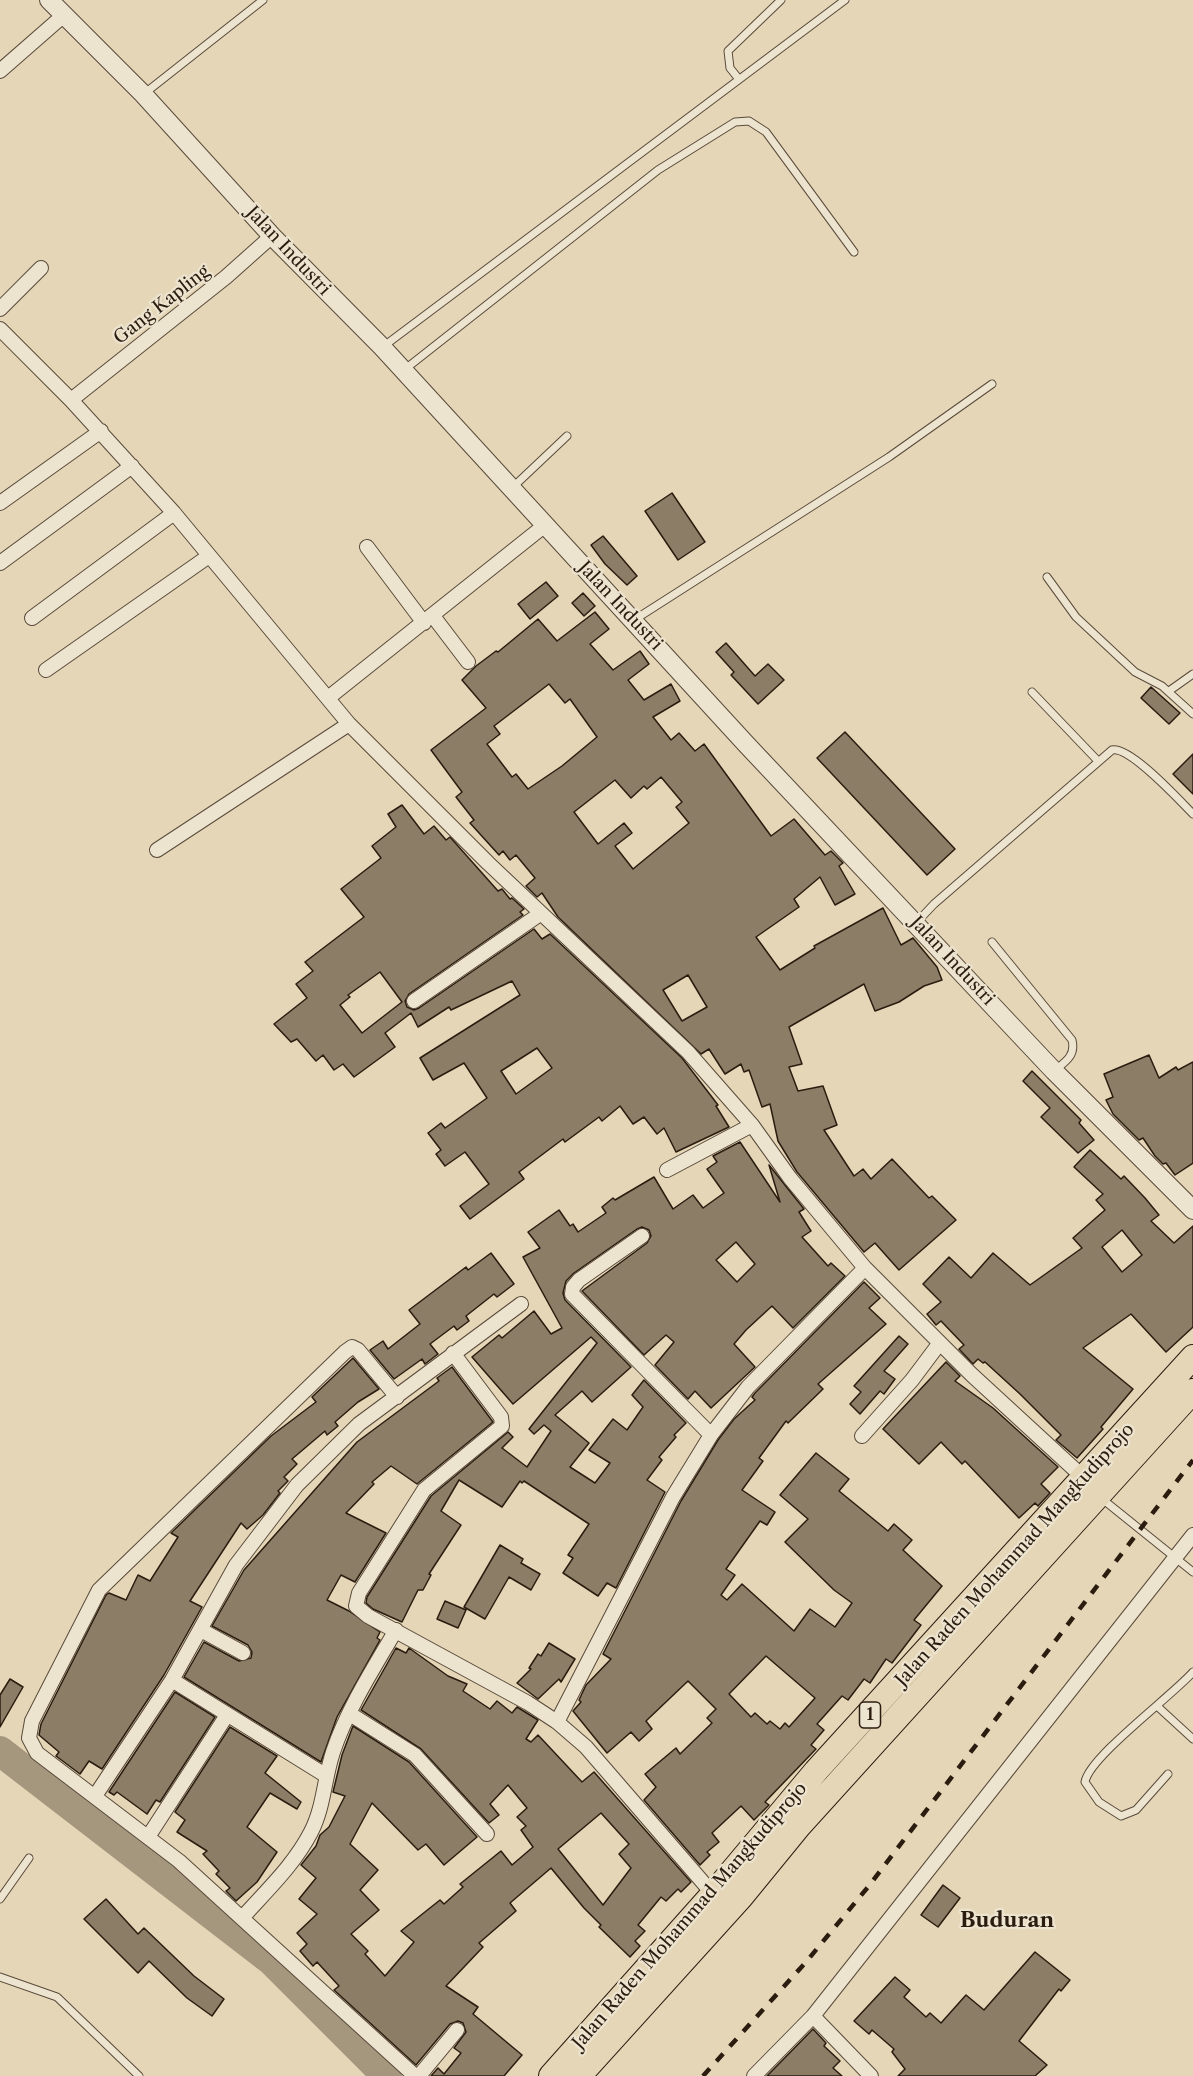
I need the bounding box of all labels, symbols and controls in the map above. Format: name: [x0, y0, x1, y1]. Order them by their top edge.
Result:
street label: Jalan Industri: [241, 202, 335, 300]
street label: Gang Kapling: [110, 261, 214, 349]
street label: Jalan Industri: [573, 557, 667, 655]
street label: Jalan Industri: [905, 912, 999, 1010]
street label: Jalan Raden Mohammad Mangkudiprojo: [891, 1419, 1139, 1691]
road number: 1: [860, 1702, 880, 1728]
street label: Jalan Raden Mohammad Mangkudiprojo: [568, 1778, 812, 2054]
district label: Buduran: [960, 1908, 1054, 1934]

